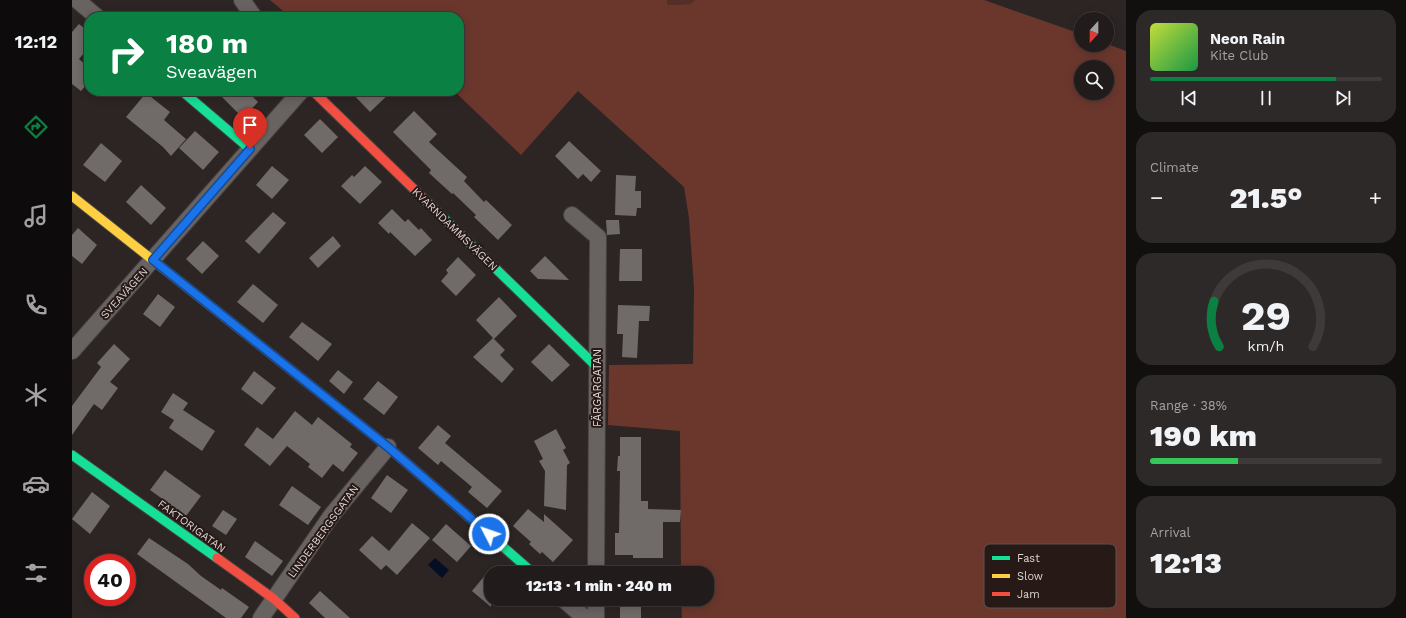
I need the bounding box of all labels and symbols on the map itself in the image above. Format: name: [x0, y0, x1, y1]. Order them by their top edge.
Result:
north arrow: [1074, 12, 1114, 52]
pin: [233, 108, 267, 149]
street label: KVARNDAMMSVÄGEN: [409, 185, 501, 273]
street label: SVEAVÄGEN: [97, 264, 151, 322]
street label: FÄRGARGATAN: [590, 349, 604, 427]
street label: LINDERBERGSGATAN: [285, 482, 362, 580]
street label: FAKTORIGATAN: [155, 497, 228, 555]
position arrow: [468, 513, 510, 555]
legend: [984, 544, 1116, 608]
text: Fast: [1017, 552, 1040, 565]
speed limit sign: 40: [84, 554, 136, 606]
text: Slow: [1017, 570, 1043, 583]
text: Jam: [1017, 588, 1040, 601]

